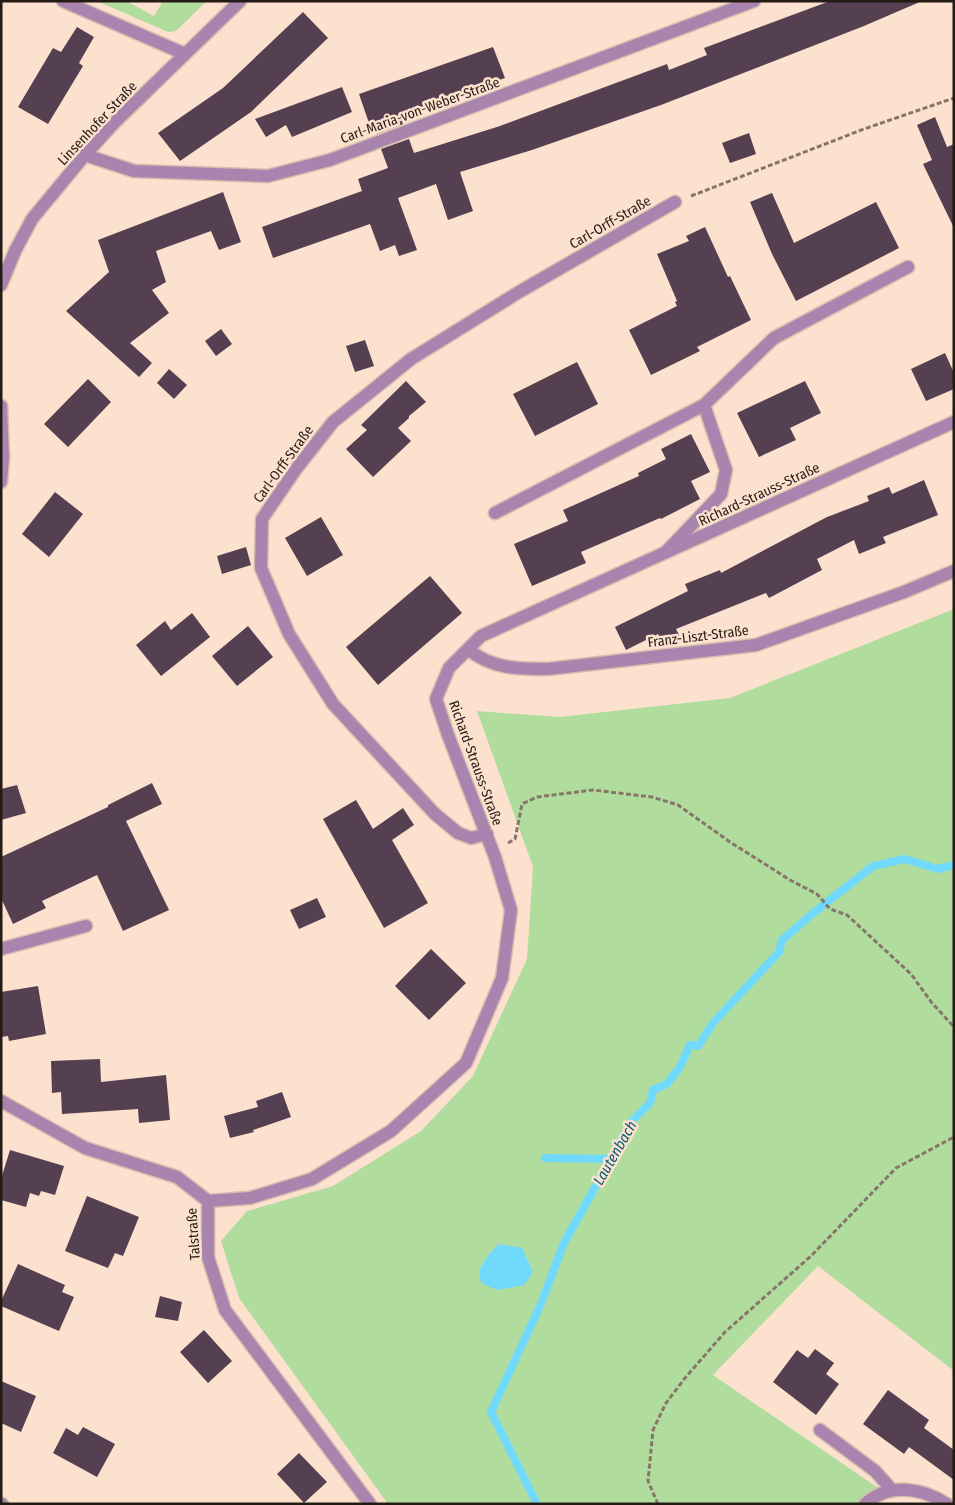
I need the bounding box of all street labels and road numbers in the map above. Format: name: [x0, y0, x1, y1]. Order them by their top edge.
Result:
street label: Carl-Maria-von-Weber-Straße: [338, 74, 502, 147]
street label: Linsenhofer Straße: [54, 78, 141, 169]
street label: Carl-Orff-Straße: [566, 192, 654, 253]
street label: Carl-Orff-Straße: [250, 422, 317, 506]
street label: Richard-Strauss-Straße: [696, 459, 823, 530]
street label: Franz-Liszt-Straße: [647, 622, 750, 651]
street label: Richard-Strauss-Straße: [445, 698, 506, 828]
street label: Talstraße: [183, 1207, 204, 1261]

